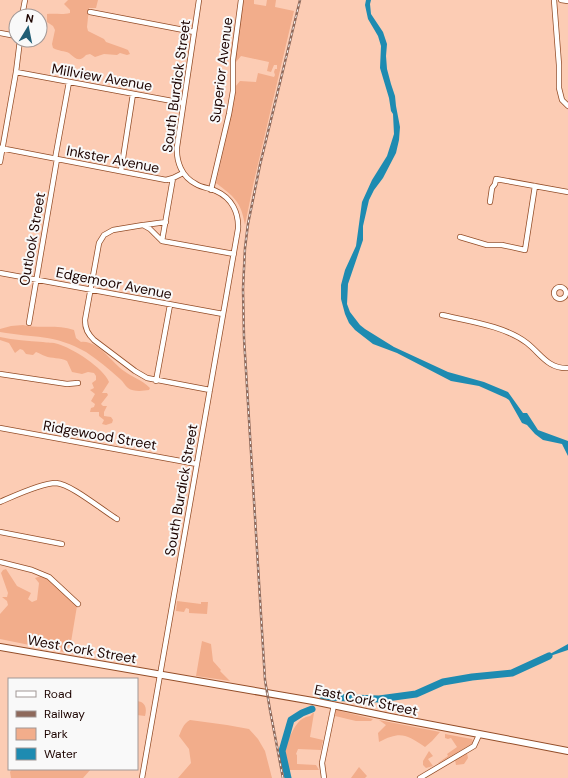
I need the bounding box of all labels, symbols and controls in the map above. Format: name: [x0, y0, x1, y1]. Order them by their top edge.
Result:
north arrow: [8, 8, 48, 48]
text: N: [25, 11, 35, 26]
street label: Superior Avenue: [206, 16, 236, 124]
street label: South Burdick Street: [158, 19, 194, 153]
street label: Millview Avenue: [50, 59, 154, 95]
street label: Inkster Avenue: [65, 141, 161, 177]
street label: Outlook Street: [15, 191, 49, 287]
street label: Edgemoor Avenue: [54, 263, 174, 303]
street label: Ridgewood Street: [42, 416, 158, 454]
street label: South Burdick Street: [161, 423, 201, 557]
street label: West Cork Street: [26, 631, 138, 667]
legend: [8, 678, 138, 770]
street label: East Cork Street: [313, 680, 419, 720]
text: Road: [44, 686, 72, 702]
text: Railway: [44, 706, 85, 722]
text: Park: [44, 726, 68, 742]
text: Water: [44, 746, 78, 762]

